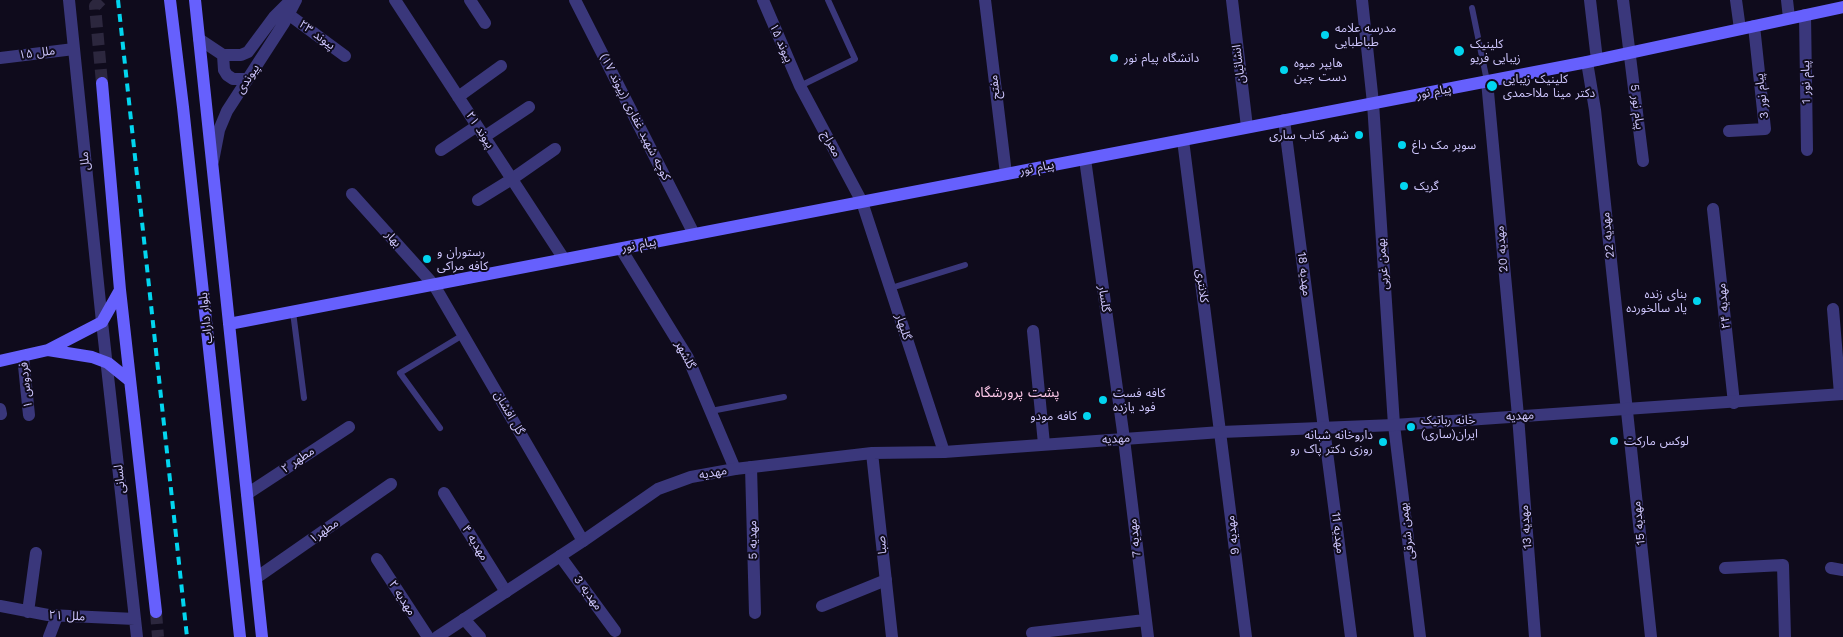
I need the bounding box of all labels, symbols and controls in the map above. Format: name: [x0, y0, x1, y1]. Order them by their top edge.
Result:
street label: پیوند ۲۳: [296, 17, 338, 53]
street label: پیوند ۱۵: [766, 21, 796, 65]
place label: مدرسه علامه طباطبایی: [1335, 21, 1396, 49]
marker: مدرسه علامه طباطبایی: [1319, 29, 1331, 41]
place label: کلینیک زیبایی فریو: [1470, 37, 1521, 65]
street label: ملل ۱۵: [18, 44, 56, 62]
street label: انشائیان: [1229, 44, 1249, 84]
marker: کلینیک زیبایی فریو: [1452, 44, 1466, 58]
street label: کوچه شهید غفاری (پیوند ۱۷): [597, 51, 673, 183]
place label: دانشگاه پیام نور: [1124, 51, 1199, 65]
marker: دانشگاه پیام نور: [1108, 52, 1120, 64]
place label: هایپر میوه دست چین: [1294, 56, 1347, 84]
street label: پیام نور 1: [1798, 60, 1814, 104]
street label: پیوندی: [233, 61, 263, 97]
marker: هایپر میوه دست چین: [1278, 64, 1290, 76]
place label: کلینیک زیبایی دکتر مینا ملااحمدی: [1503, 72, 1595, 100]
street label: پیام نور 3: [1752, 72, 1772, 120]
street label: مفتح: [986, 74, 1004, 100]
marker: کلینیک زیبایی دکتر مینا ملااحمدی: [1485, 79, 1499, 93]
street label: پیام نور: [1416, 82, 1452, 102]
street label: پیام نور 5: [1627, 83, 1647, 131]
street label: پیوند ۲۱: [463, 109, 497, 151]
street label: معراج: [818, 128, 844, 160]
place label: شهر کتاب ساری: [1269, 128, 1349, 142]
marker: شهر کتاب ساری: [1353, 129, 1365, 141]
place label: سوپر مک داغ: [1412, 138, 1476, 152]
marker: سوپر مک داغ: [1396, 139, 1408, 151]
street label: ملل: [77, 151, 93, 171]
street label: پیام نور: [1019, 158, 1055, 178]
place label: گریک: [1414, 179, 1439, 193]
marker: گریک: [1398, 180, 1410, 192]
street label: مهدیه 22: [1598, 211, 1618, 259]
street label: مهدیه 20: [1493, 225, 1511, 273]
street label: بهار: [382, 228, 404, 250]
street label: پیام نور: [621, 235, 657, 255]
street label: بهمن غربی: [1374, 238, 1392, 290]
place label: رستوران و کافه مراکی: [437, 245, 488, 273]
street label: مهدیه 18: [1294, 251, 1314, 297]
marker: رستوران و کافه مراکی: [421, 253, 433, 265]
street label: کلانتری: [1193, 268, 1211, 304]
street label: مهدیه ۲۴: [1714, 282, 1734, 330]
street label: گلسار: [1095, 285, 1113, 313]
place label: بنای زنده یاد سالخورده: [1626, 287, 1687, 315]
street label: بلوار داراب: [196, 292, 216, 344]
marker: بنای زنده یاد سالخورده: [1691, 295, 1703, 307]
street label: گلبهار: [892, 312, 914, 342]
street label: گلشهر: [672, 339, 698, 371]
street label: فردوس ۱: [16, 361, 36, 409]
district label: پشت پرورشگاه: [975, 385, 1059, 401]
place label: کافه فست فود یازده: [1113, 386, 1165, 414]
street label: گل افشان: [491, 389, 527, 437]
marker: کافه فست فود یازده: [1097, 394, 1109, 406]
street label: مهدیه: [1505, 408, 1535, 424]
place label: کافه مودو: [1030, 409, 1077, 423]
marker: کافه مودو: [1081, 410, 1093, 422]
place label: خانه رباتیک ایران(ساری): [1421, 413, 1478, 441]
marker: خانه رباتیک ایران(ساری): [1405, 421, 1417, 433]
place label: داروخانه شبانه روزی دکتر پاک رو: [1290, 428, 1373, 456]
street label: مهدیه: [1101, 431, 1131, 447]
place label: لوکس مارکت: [1624, 434, 1689, 448]
marker: لوکس مارکت: [1608, 435, 1620, 447]
marker: داروخانه شبانه روزی دکتر پاک رو: [1377, 436, 1389, 448]
street label: مطهر ۲: [279, 444, 317, 476]
street label: مهدیه: [698, 463, 728, 483]
street label: لسانی: [111, 464, 129, 494]
street label: مهدیه 15: [1630, 500, 1648, 546]
street label: بهمن شرقی: [1396, 502, 1418, 560]
street label: مهدیه 13: [1517, 504, 1535, 550]
street label: مهدیه 11: [1328, 511, 1348, 555]
street label: مهدیه 9: [1223, 514, 1243, 556]
street label: مطهر۱: [307, 516, 341, 546]
street label: مهدیه 7: [1125, 518, 1145, 558]
street label: مهدیه 5: [745, 520, 761, 560]
street label: مهدیه ۴: [459, 523, 491, 563]
street label: صبا: [874, 535, 890, 555]
street label: مهدیه 3: [571, 573, 605, 613]
street label: مهدیه ۲: [385, 578, 419, 618]
street label: ملل ۲۱: [48, 608, 86, 624]

